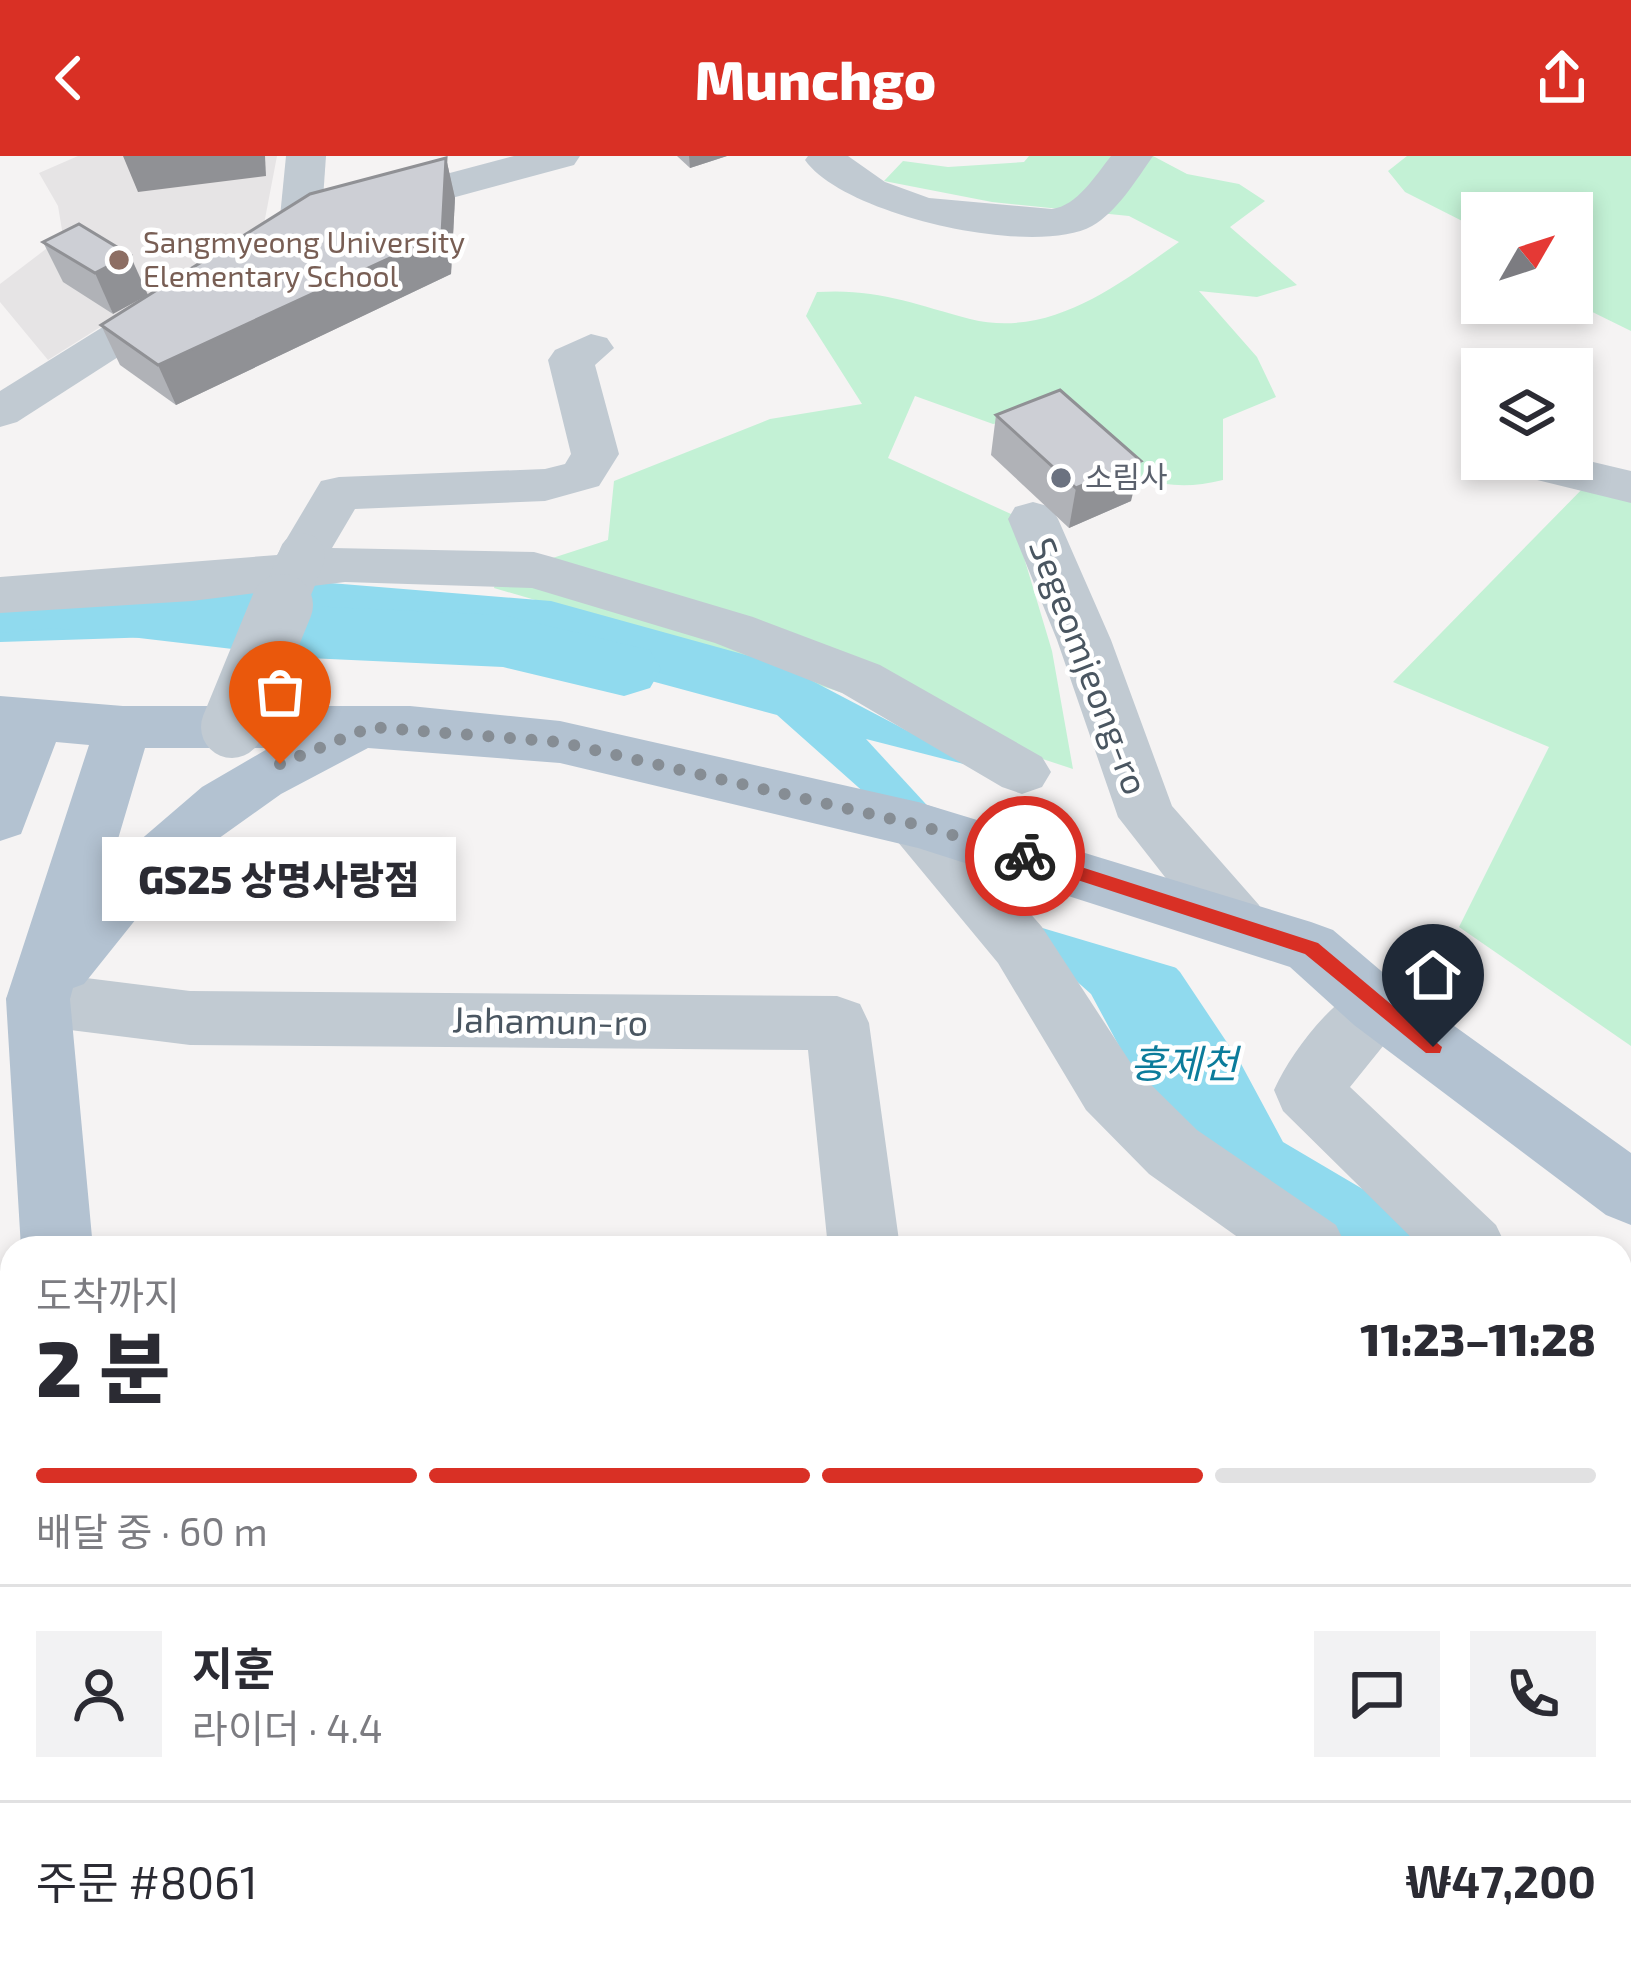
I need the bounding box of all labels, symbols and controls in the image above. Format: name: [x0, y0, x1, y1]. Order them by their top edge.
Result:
icon: back: [36, 45, 102, 111]
icon: share: [1529, 45, 1595, 111]
text: Munchgo: [695, 46, 936, 111]
north arrow: [1461, 192, 1593, 324]
map controls: [1461, 192, 1593, 480]
place label: Sangmyeong University Elementary School: [143, 223, 465, 293]
marker: Sangmyeong University Elementary School: [106, 247, 132, 273]
button: layers: [1461, 348, 1593, 480]
place label: 소림사: [1085, 458, 1168, 494]
marker: 소림사: [1048, 465, 1074, 491]
street label: Segeomjeong-ro: [1022, 531, 1159, 800]
pin: [229, 641, 331, 764]
icon: bag: [247, 659, 313, 725]
courier: [965, 796, 1085, 916]
icon: bike: [992, 823, 1058, 889]
callout: GS25 상명사랑점: [103, 836, 457, 920]
text: GS25 상명사랑점: [138, 855, 420, 902]
pin: [1382, 924, 1484, 1047]
icon: home: [1400, 942, 1466, 1008]
street label: Jahamun-ro: [452, 996, 649, 1043]
water label: 홍제천: [1130, 1039, 1242, 1086]
text: 도착까지: [36, 1271, 180, 1318]
text: 11:23–11:28: [1360, 1311, 1596, 1365]
text: 2 분: [36, 1319, 170, 1413]
text: 배달 중 · 60 m: [36, 1507, 268, 1554]
button: person: [36, 1631, 162, 1757]
button: chat: [1314, 1631, 1440, 1757]
button: phone: [1470, 1631, 1596, 1757]
text: 지훈: [192, 1640, 275, 1694]
text: 라이더 · 4.4: [192, 1704, 383, 1751]
text: ₩47,200: [1405, 1853, 1596, 1907]
text: 주문 #8061: [36, 1854, 258, 1908]

